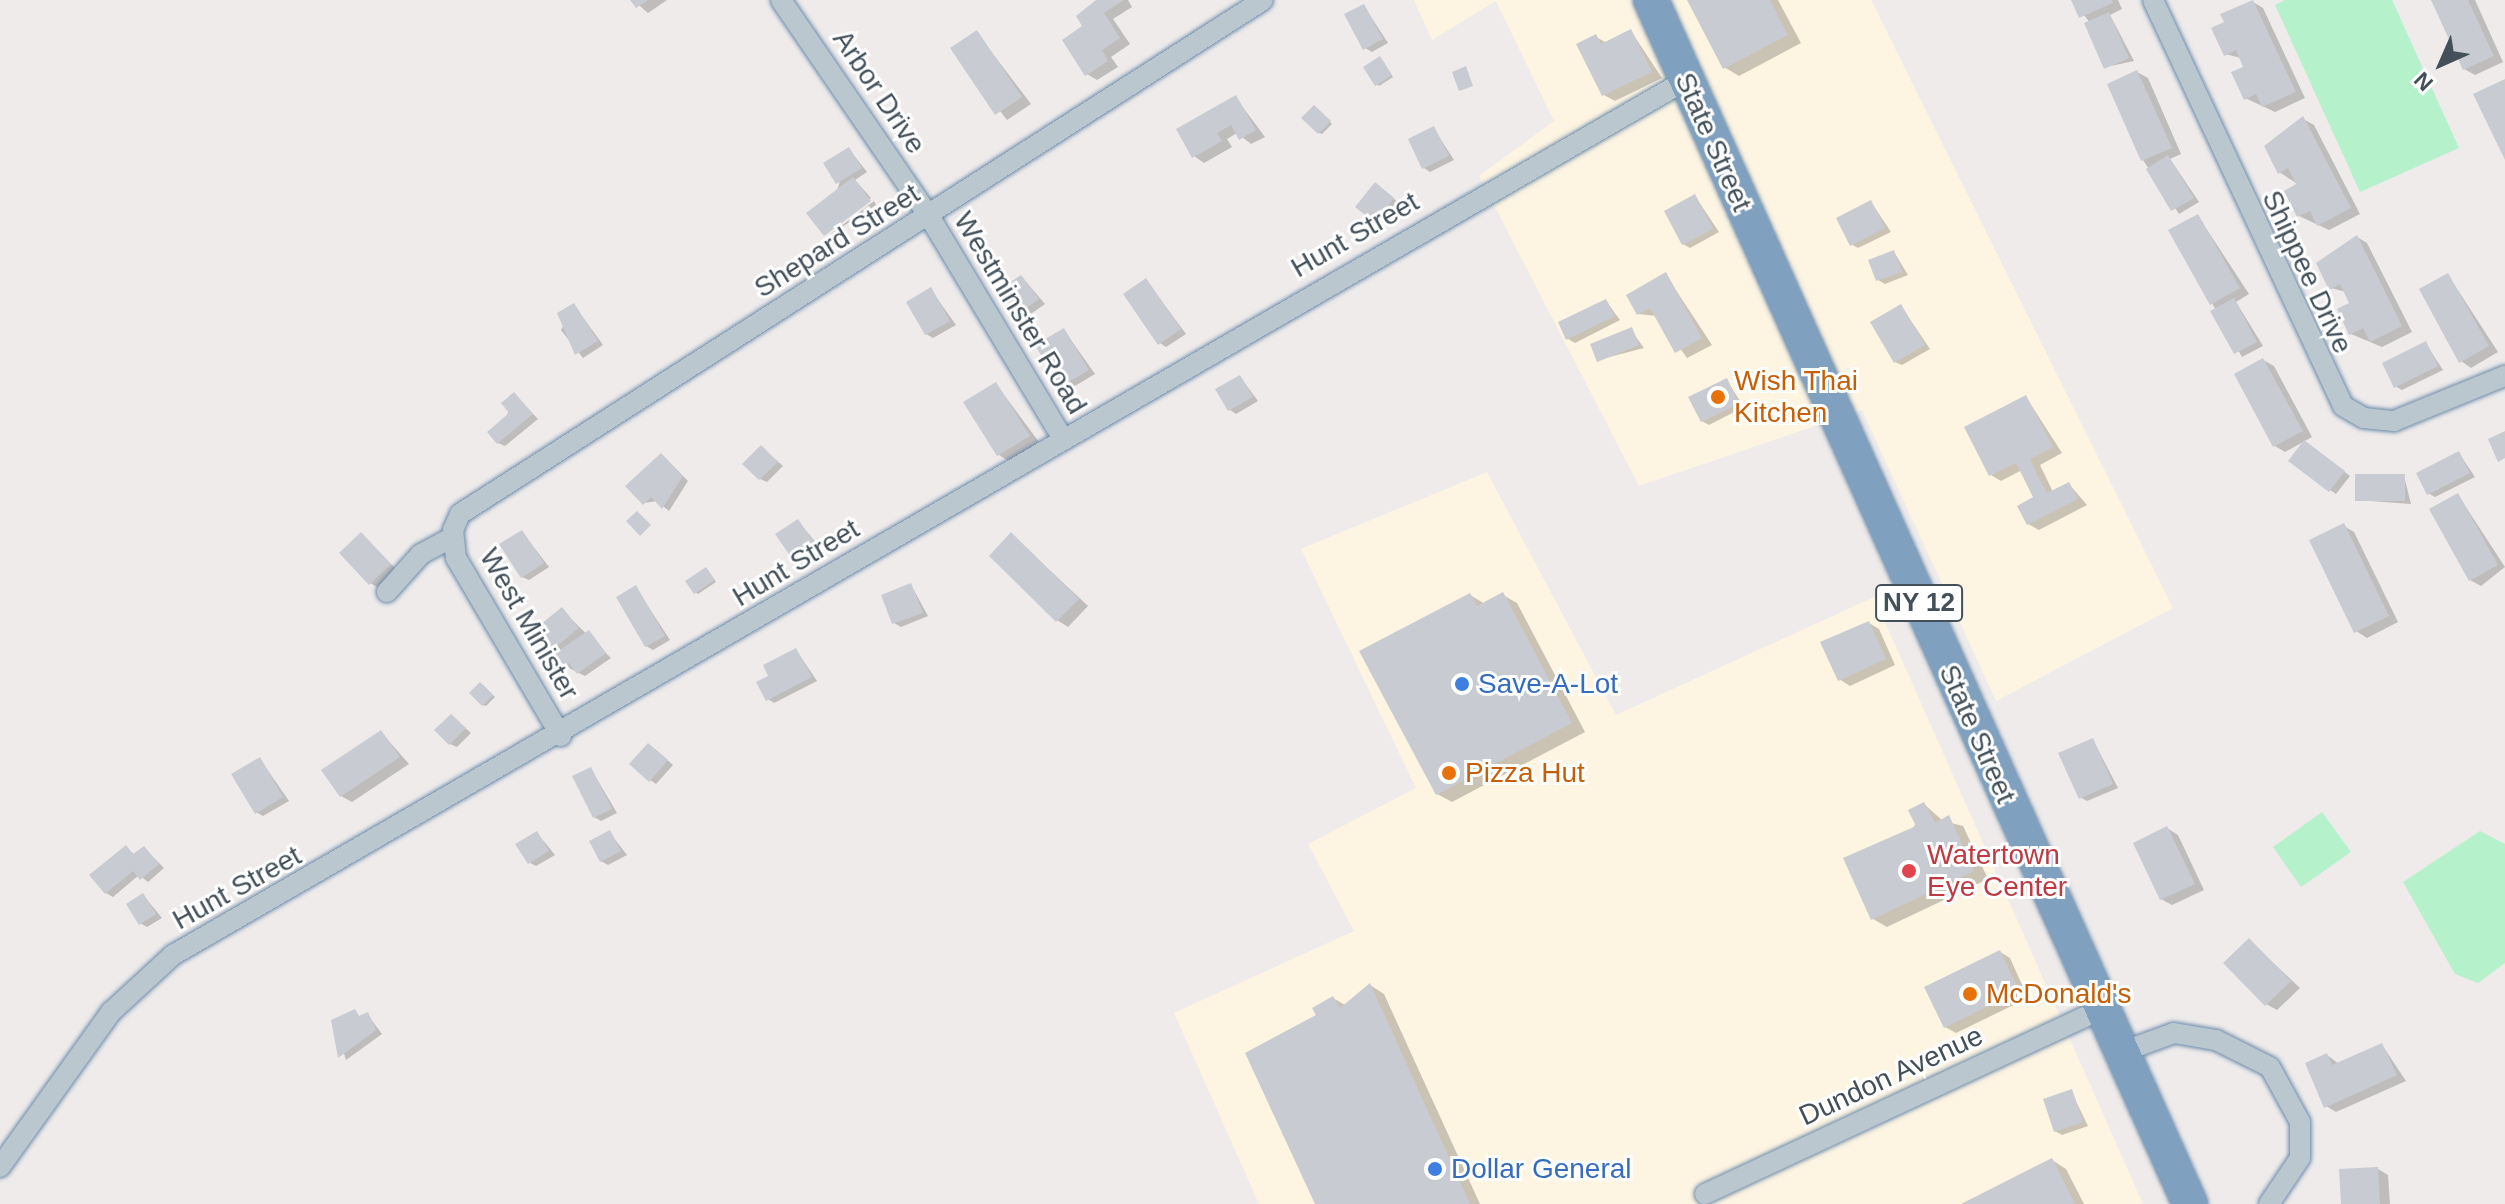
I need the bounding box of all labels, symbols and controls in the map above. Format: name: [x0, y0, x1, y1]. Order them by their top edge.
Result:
street label: Arbor Drive: [825, 24, 933, 160]
north arrow: [2401, 24, 2481, 104]
text: N: [2409, 67, 2438, 96]
street label: State Street: [1668, 68, 1758, 216]
street label: Shepard Street: [748, 177, 926, 305]
street label: Hunt Street: [1285, 185, 1425, 285]
street label: Shippee Drive: [2255, 185, 2359, 359]
street label: Westminster Road: [946, 206, 1094, 420]
place label: Wish Thai Kitchen: [1734, 364, 1858, 430]
marker: Wish Thai Kitchen: [1709, 388, 1727, 406]
street label: Hunt Street: [727, 512, 865, 614]
street label: West Minister: [472, 542, 586, 706]
road number: NY 12: [1873, 581, 1965, 625]
street label: State Street: [1932, 660, 2022, 808]
place label: Save-A-Lot: [1478, 667, 1618, 701]
marker: Save-A-Lot: [1453, 675, 1471, 693]
place label: Pizza Hut: [1465, 756, 1585, 790]
marker: Pizza Hut: [1440, 764, 1458, 782]
place label: Watertown Eye Center: [1927, 838, 2067, 904]
street label: Hunt Street: [167, 839, 307, 937]
marker: Watertown Eye Center: [1898, 860, 1920, 882]
place label: McDonald's: [1986, 977, 2131, 1011]
marker: McDonald's: [1961, 985, 1979, 1003]
street label: Dundon Avenue: [1793, 1018, 1989, 1134]
place label: Dollar General: [1451, 1152, 1632, 1186]
marker: Dollar General: [1426, 1160, 1444, 1178]

